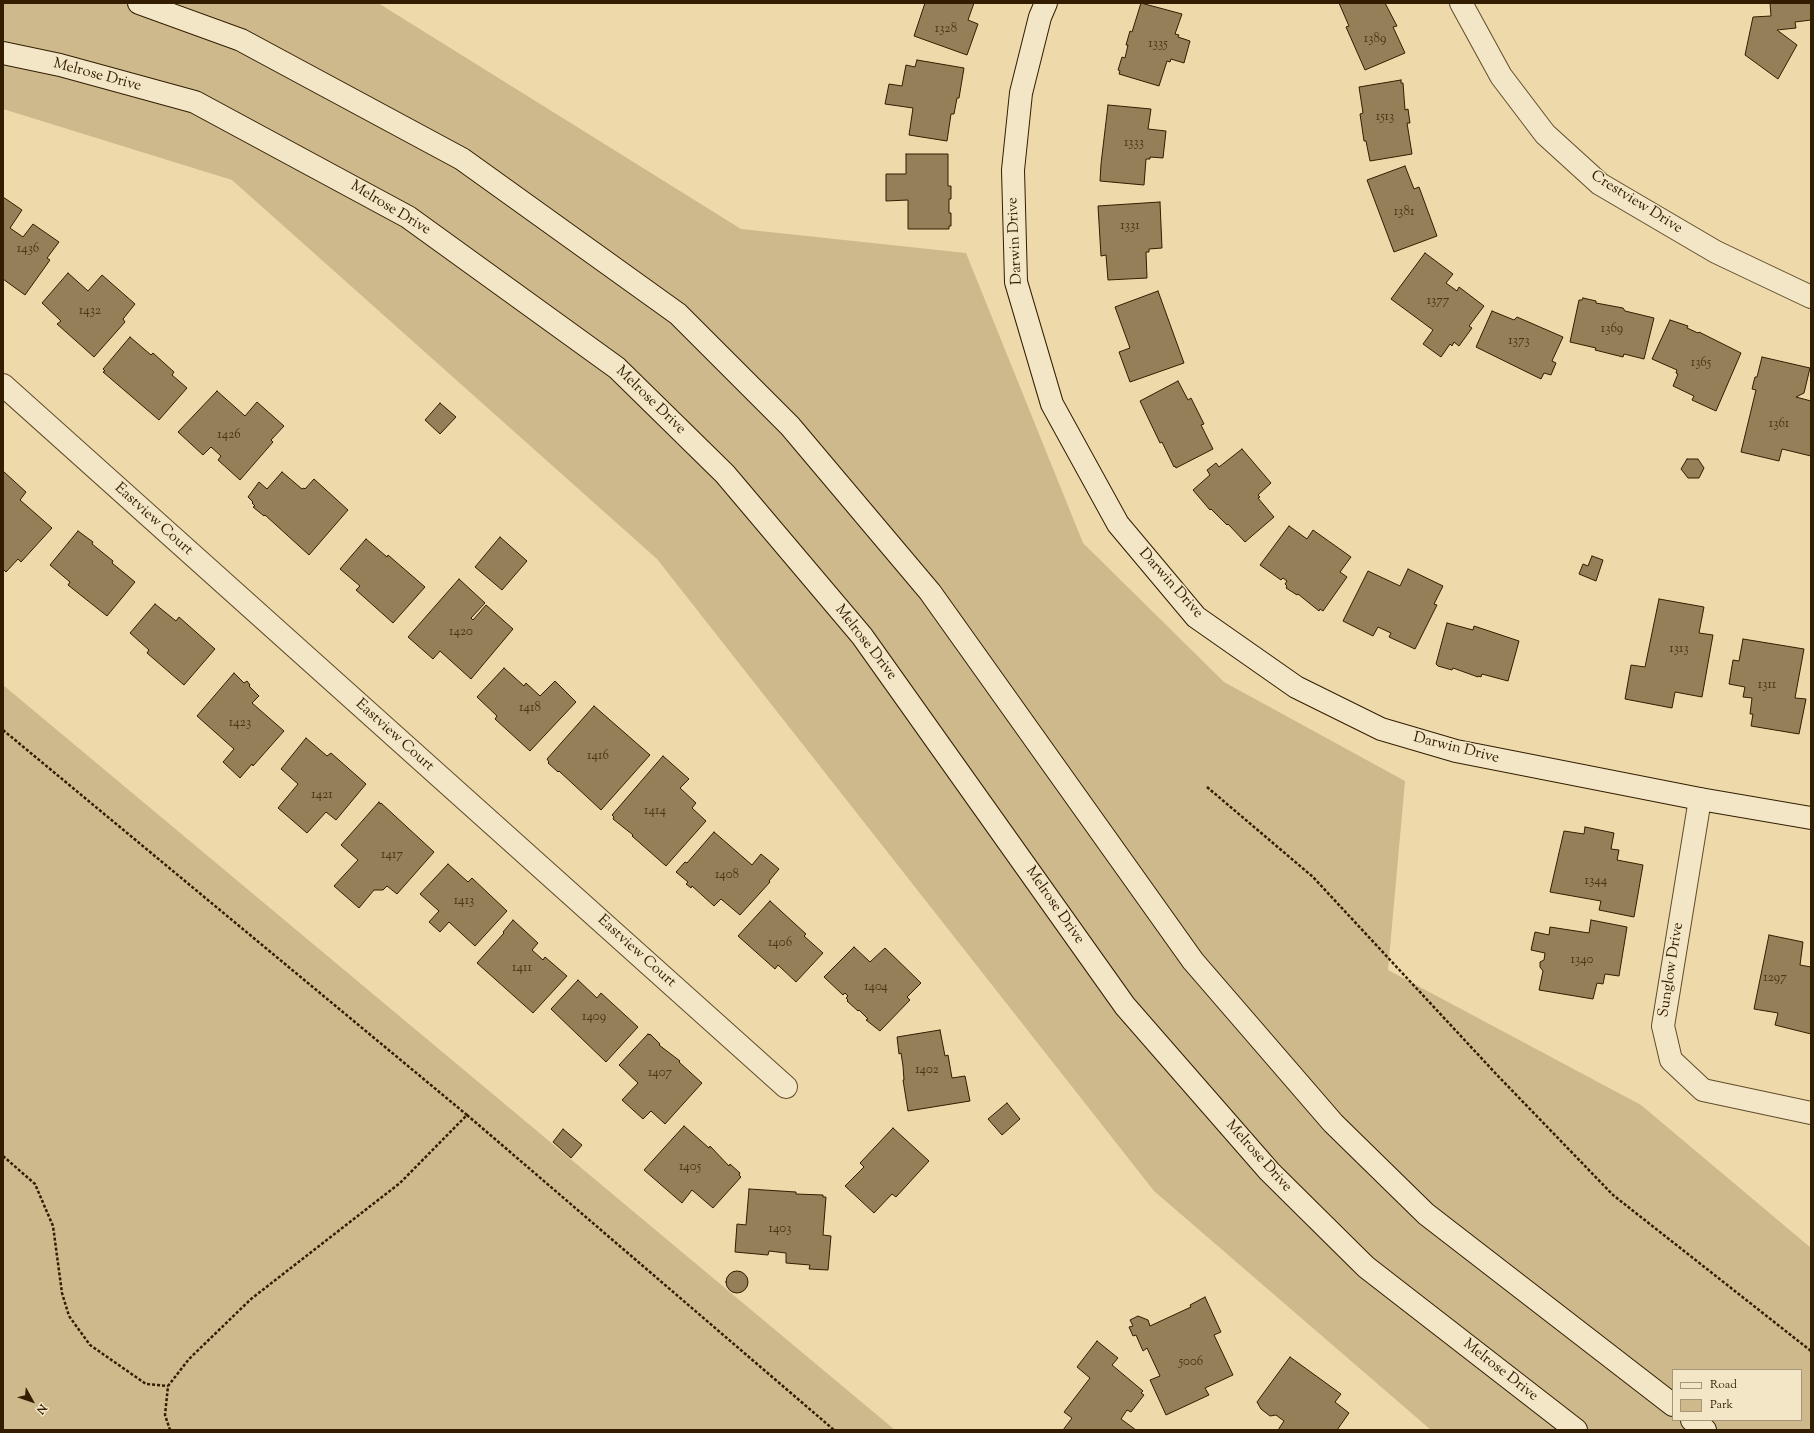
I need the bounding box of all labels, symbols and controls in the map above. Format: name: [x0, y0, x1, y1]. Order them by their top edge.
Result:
house number: 1328: [935, 22, 957, 38]
house number: 1389: [1364, 32, 1386, 48]
house number: 1335: [1148, 37, 1168, 53]
street label: Melrose Drive: [51, 56, 143, 96]
house number: 1513: [1376, 110, 1394, 126]
house number: 1333: [1124, 136, 1144, 152]
street label: Crestview Drive: [1587, 168, 1685, 238]
street label: Melrose Drive: [347, 178, 433, 240]
street label: Darwin Drive: [1005, 197, 1027, 285]
house number: 1381: [1394, 205, 1414, 221]
house number: 1331: [1120, 219, 1140, 235]
house number: 1436: [17, 242, 39, 258]
house number: 1377: [1427, 294, 1449, 310]
house number: 1432: [79, 304, 101, 320]
house number: 1369: [1601, 322, 1623, 338]
house number: 1373: [1508, 334, 1530, 350]
house number: 1365: [1691, 356, 1711, 372]
street label: Melrose Drive: [611, 363, 689, 439]
house number: 1361: [1769, 417, 1789, 433]
house number: 1426: [217, 428, 241, 444]
street label: Eastview Court: [110, 480, 196, 560]
street label: Darwin Drive: [1134, 545, 1206, 623]
street label: Melrose Drive: [830, 602, 900, 684]
house number: 1420: [449, 625, 473, 641]
house number: 1313: [1669, 642, 1689, 658]
house number: 1311: [1758, 678, 1776, 694]
street label: Eastview Court: [351, 696, 437, 776]
house number: 1418: [519, 701, 541, 717]
house number: 1423: [229, 716, 251, 732]
street label: Darwin Drive: [1411, 730, 1501, 768]
house number: 1416: [587, 749, 609, 765]
house number: 1421: [311, 788, 333, 804]
house number: 1414: [644, 804, 666, 820]
house number: 1417: [381, 848, 403, 864]
street label: Melrose Drive: [1021, 864, 1087, 948]
house number: 1408: [715, 868, 739, 884]
house number: 1344: [1585, 874, 1607, 890]
house number: 1413: [454, 894, 474, 910]
street label: Eastview Court: [593, 912, 679, 992]
street label: Sunglow Drive: [1656, 921, 1688, 1019]
house number: 1406: [768, 936, 792, 952]
house number: 1340: [1571, 953, 1593, 969]
house number: 1411: [512, 961, 532, 977]
house number: 1297: [1763, 971, 1787, 987]
house number: 1404: [864, 980, 888, 996]
house number: 1409: [582, 1010, 606, 1026]
house number: 1402: [915, 1063, 939, 1079]
house number: 1407: [648, 1066, 672, 1082]
street label: Melrose Drive: [1221, 1117, 1295, 1197]
house number: 1405: [679, 1160, 701, 1176]
house number: 1403: [769, 1222, 791, 1238]
street label: Melrose Drive: [1459, 1336, 1541, 1406]
house number: 5006: [1179, 1355, 1203, 1371]
legend: [1672, 1369, 1802, 1421]
text: Road: [1710, 1376, 1737, 1394]
north arrow: [12, 1381, 52, 1421]
text: Park: [1710, 1396, 1733, 1414]
text: N: [32, 1400, 50, 1417]

